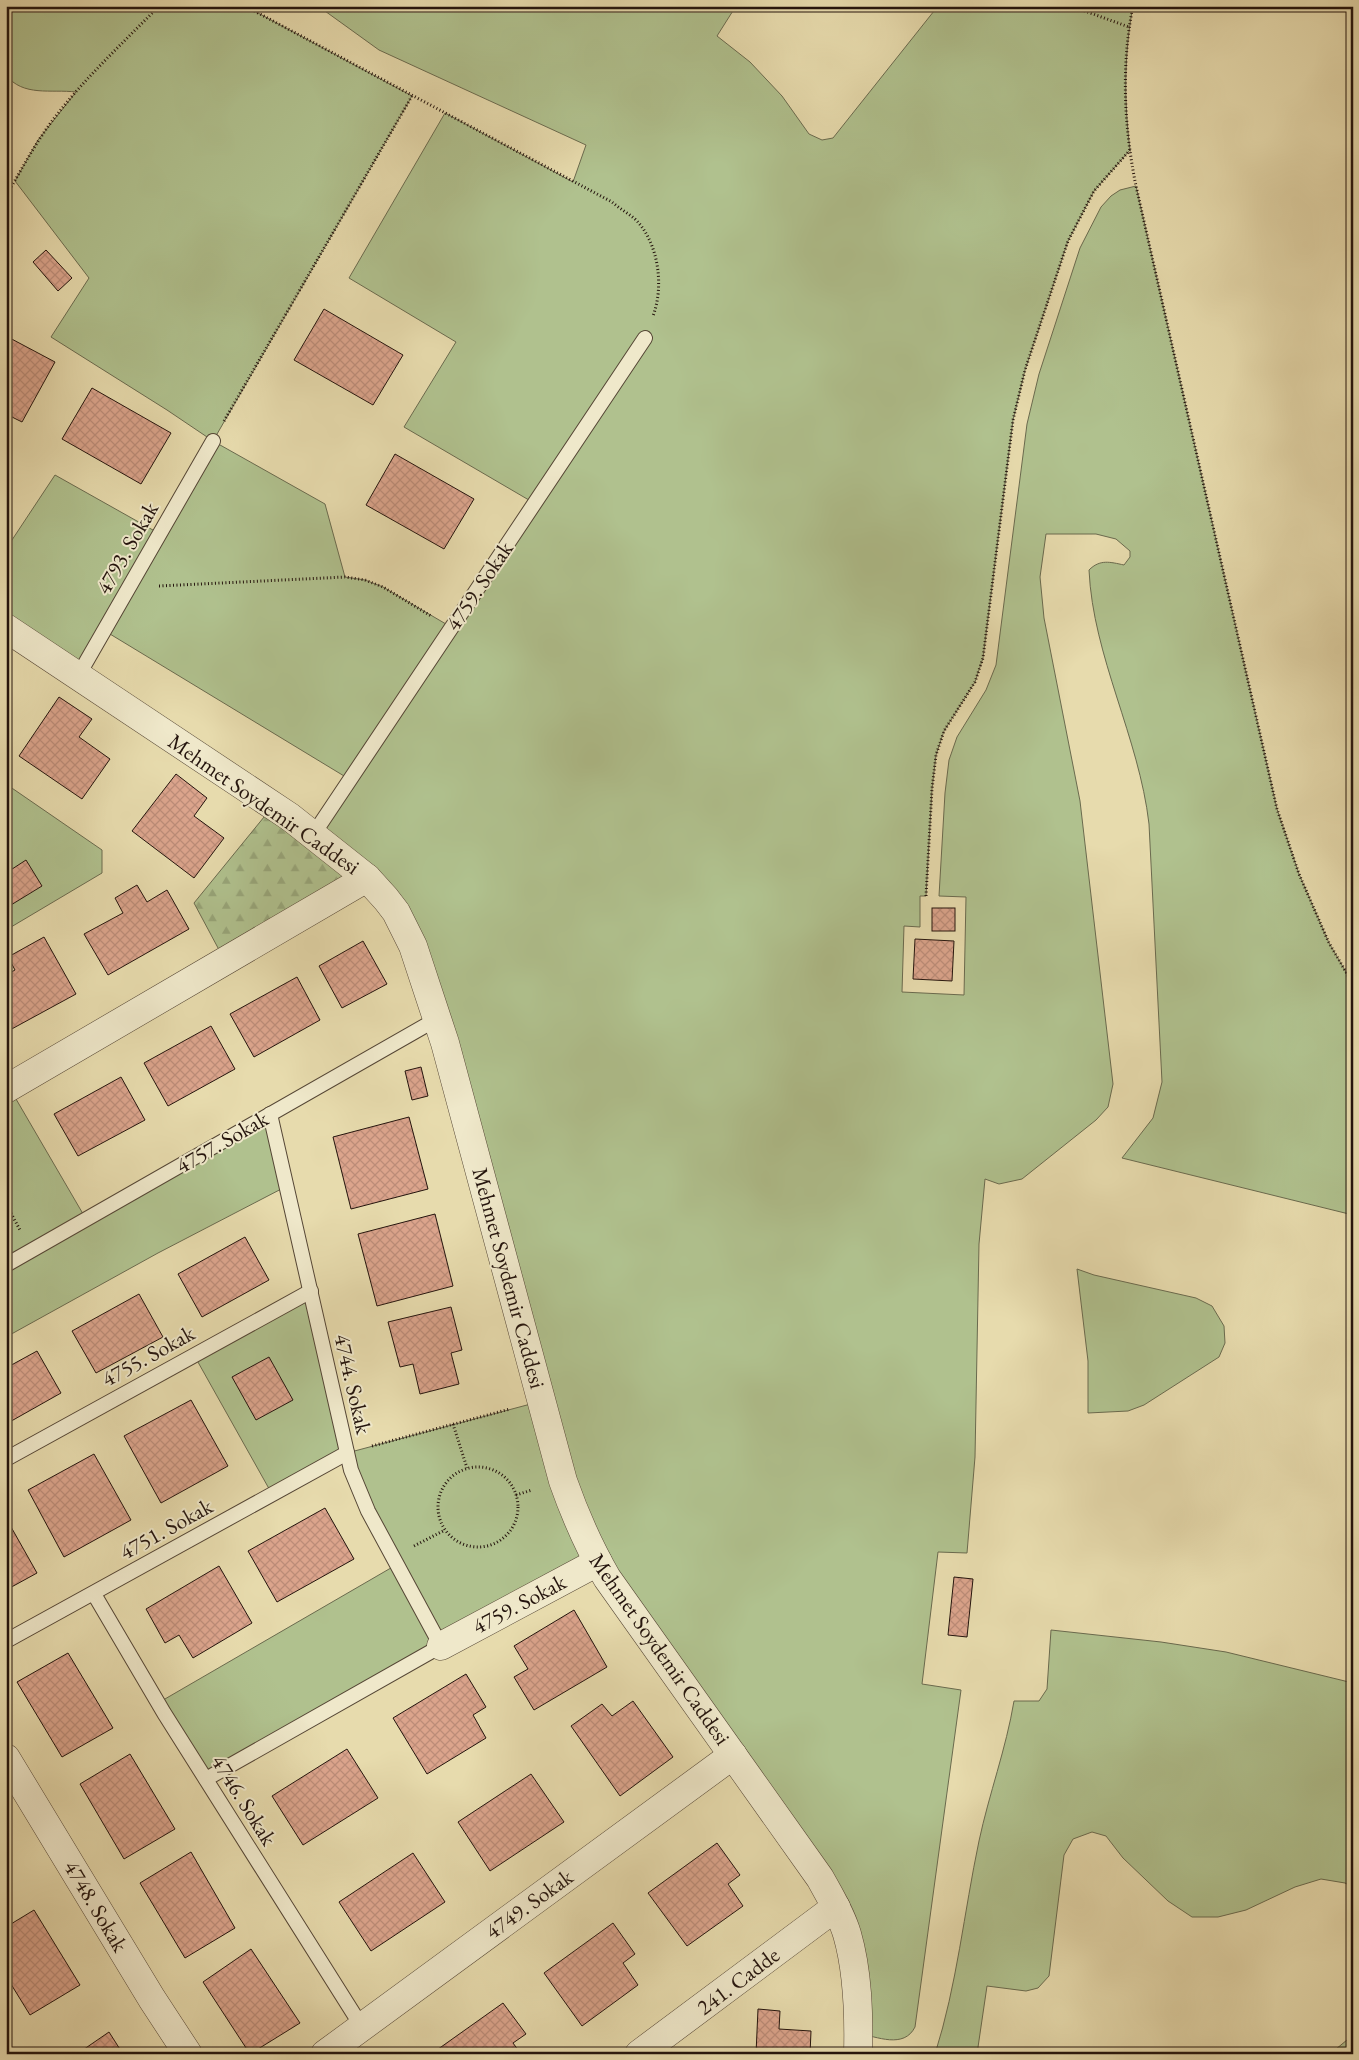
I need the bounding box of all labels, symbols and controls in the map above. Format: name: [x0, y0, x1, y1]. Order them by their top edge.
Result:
street label: 4793. Sokak: [89, 496, 165, 599]
street label: 4759. Sokak: [438, 535, 520, 636]
street label: Mehmet Soydemir Caddesi: [162, 727, 366, 881]
street label: 4757. Sokak: [171, 1104, 274, 1180]
street label: Mehmet Soydemir Caddesi: [466, 1164, 552, 1392]
street label: 4755. Sokak: [96, 1318, 200, 1393]
street label: 4744. Sokak: [327, 1331, 379, 1438]
street label: 4751. Sokak: [114, 1491, 218, 1566]
street label: Mehmet Soydemir Caddesi: [583, 1547, 737, 1751]
street label: 4759. Sokak: [467, 1567, 571, 1641]
street label: 4746. Sokak: [205, 1749, 284, 1851]
street label: 4748. Sokak: [57, 1855, 135, 1958]
street label: 4749. Sokak: [479, 1862, 579, 1946]
street label: 241. Cadde: [691, 1940, 786, 2022]

